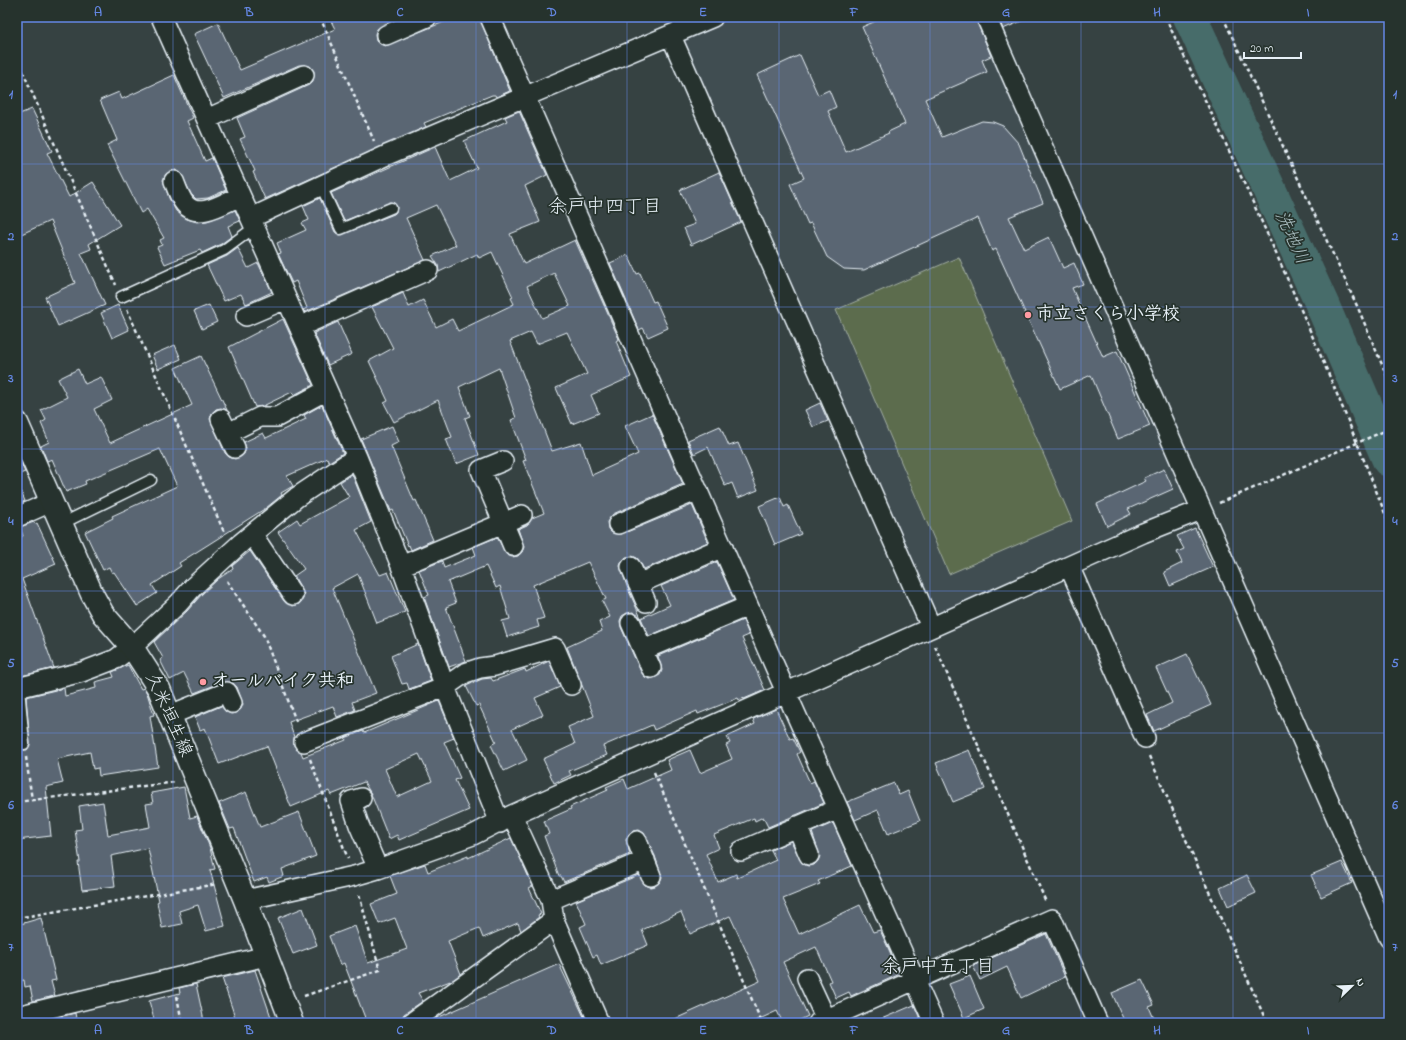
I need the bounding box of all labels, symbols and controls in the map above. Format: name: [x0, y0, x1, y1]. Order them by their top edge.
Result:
text: A: [94, 3, 102, 22]
text: B: [244, 3, 254, 22]
text: C: [396, 3, 404, 22]
text: D: [546, 3, 557, 22]
text: E: [699, 3, 707, 22]
text: F: [849, 3, 859, 22]
text: G: [1002, 3, 1010, 22]
text: H: [1153, 3, 1161, 22]
text: I: [1306, 3, 1310, 22]
scale bar: [1244, 34, 1301, 60]
text: 20 m: [1250, 40, 1273, 58]
text: 1: [9, 85, 14, 104]
text: 1: [1393, 85, 1398, 104]
district label: 余戸中四丁目: [548, 194, 662, 221]
water label: 洗地川: [1267, 206, 1315, 270]
text: 2: [7, 227, 15, 246]
text: 2: [1391, 227, 1399, 246]
place label: 市立さくら小学校: [1036, 302, 1180, 328]
marker: 市立さくら小学校: [1023, 310, 1033, 320]
text: 3: [7, 369, 14, 388]
text: 3: [1391, 369, 1398, 388]
text: 4: [7, 512, 14, 531]
text: 4: [1391, 512, 1398, 531]
text: 5: [7, 654, 15, 673]
text: 5: [1391, 654, 1399, 673]
street label: 久米垣生線: [138, 669, 198, 761]
place label: オールバイク共和: [211, 669, 354, 695]
marker: オールバイク共和: [198, 677, 208, 687]
text: 6: [7, 796, 14, 815]
text: 6: [1391, 796, 1398, 815]
text: 7: [8, 938, 14, 957]
text: 7: [1392, 938, 1398, 957]
district label: 余戸中五丁目: [881, 954, 995, 981]
north arrow: [1332, 966, 1372, 1006]
text: N: [1351, 976, 1369, 989]
text: A: [94, 1021, 102, 1040]
text: B: [244, 1021, 254, 1040]
text: C: [396, 1021, 404, 1040]
text: D: [546, 1021, 557, 1040]
text: E: [699, 1021, 707, 1040]
text: F: [849, 1021, 859, 1040]
text: G: [1002, 1021, 1010, 1040]
text: H: [1153, 1021, 1161, 1040]
text: I: [1306, 1021, 1310, 1040]

